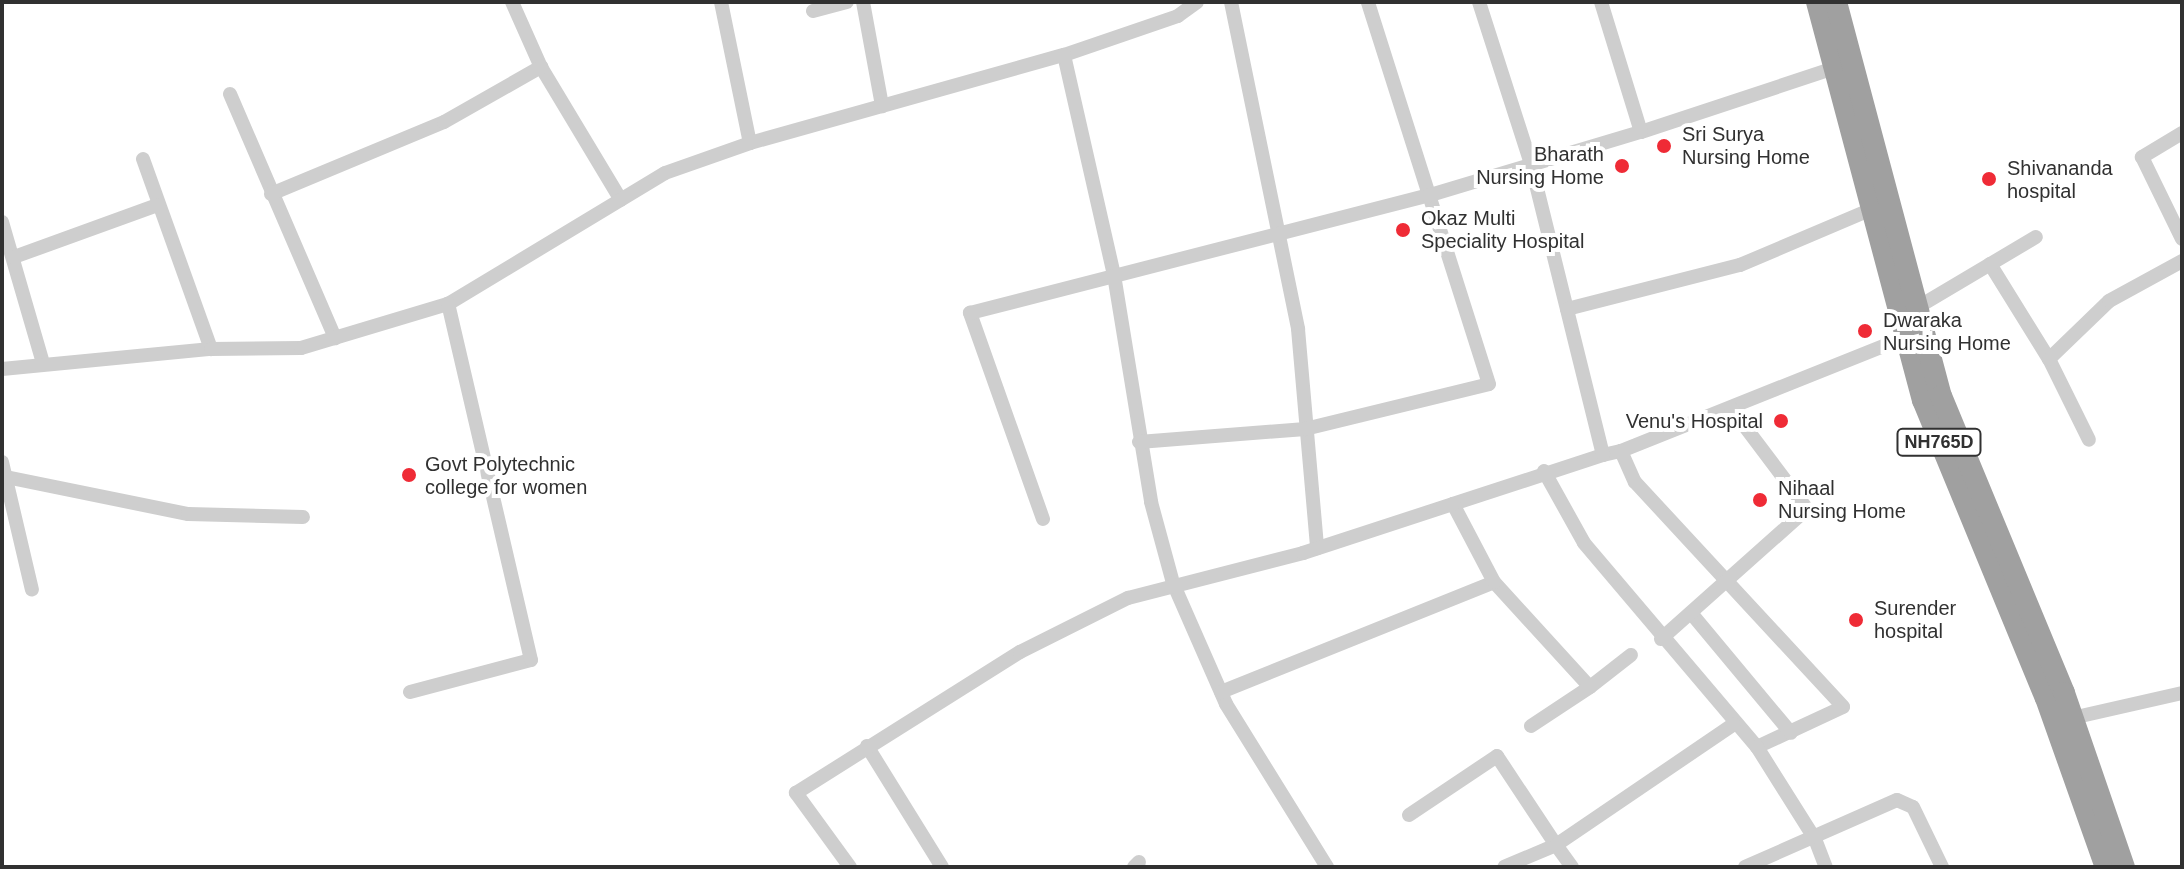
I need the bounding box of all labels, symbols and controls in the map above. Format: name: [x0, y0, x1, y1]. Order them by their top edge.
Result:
place label: Sri Surya Nursing Home: [1682, 122, 1810, 169]
marker: Sri Surya Nursing Home: [1653, 135, 1675, 157]
place label: Bharath Nursing Home: [1476, 142, 1604, 189]
marker: Bharath Nursing Home: [1611, 155, 1633, 177]
place label: Shivananda hospital: [2007, 156, 2113, 203]
marker: Shivananda hospital: [1978, 168, 2000, 190]
place label: Okaz Multi Speciality Hospital: [1421, 206, 1584, 253]
marker: Okaz Multi Speciality Hospital: [1392, 219, 1414, 241]
place label: Dwaraka Nursing Home: [1883, 308, 2011, 355]
marker: Dwaraka Nursing Home: [1854, 320, 1876, 342]
place label: Venu's Hospital: [1626, 409, 1763, 433]
marker: Venu's Hospital: [1770, 410, 1792, 432]
road number: NH765D: [1895, 428, 1983, 456]
place label: Govt Polytechnic college for women: [425, 452, 587, 499]
marker: Govt Polytechnic college for women: [400, 466, 418, 484]
place label: Nihaal Nursing Home: [1778, 476, 1906, 523]
marker: Nihaal Nursing Home: [1749, 489, 1771, 511]
place label: Surender hospital: [1874, 596, 1956, 643]
marker: Surender hospital: [1845, 609, 1867, 631]

